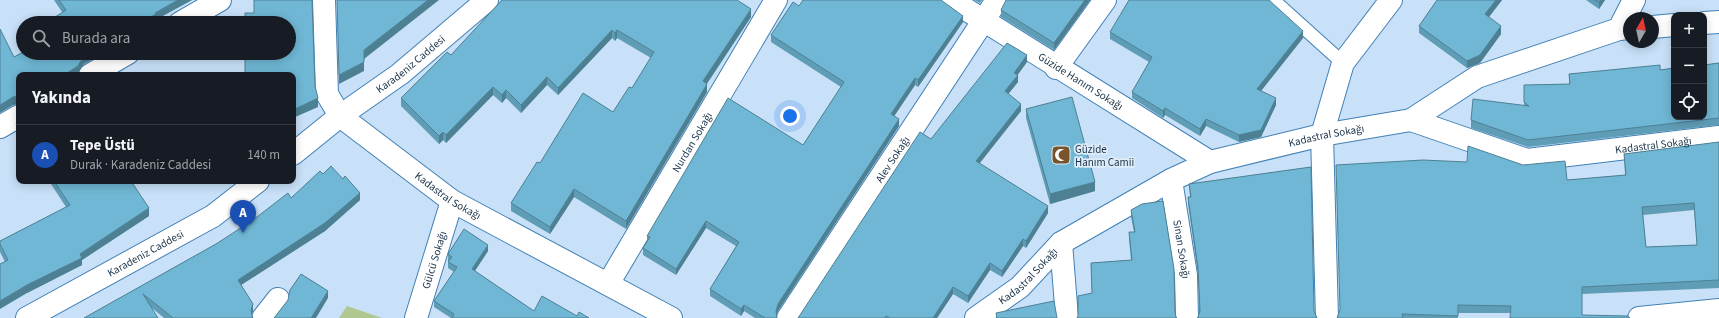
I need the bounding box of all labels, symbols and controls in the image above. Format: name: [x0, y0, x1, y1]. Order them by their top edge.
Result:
north arrow: [1623, 12, 1659, 48]
map controls: [1671, 12, 1707, 120]
button: +: [1671, 12, 1707, 48]
search box: [16, 16, 296, 60]
icon: search: [30, 27, 52, 49]
text: Burada ara: [62, 28, 130, 49]
street label: Karadeniz Caddesi: [373, 32, 449, 97]
button: −: [1671, 48, 1707, 84]
street label: Güzide Hanım Sokağı: [1035, 49, 1126, 114]
button: locate: [1671, 84, 1707, 120]
text: Yakında: [32, 86, 91, 110]
your location: [780, 106, 800, 126]
street label: Nurdan Sokağı: [669, 109, 716, 175]
street label: Kadastral Sokağı: [1287, 121, 1365, 151]
street label: Alev Sokağı: [872, 133, 913, 186]
street label: Kadastral Sokağı: [1614, 133, 1692, 157]
text: Tepe Üstü: [70, 135, 135, 156]
place label: Güzide Hanım Camii: [1075, 142, 1134, 170]
mosque icon: Güzide Hanım Camii: [1050, 144, 1072, 166]
text: A: [41, 146, 49, 164]
text: 140 m: [247, 146, 280, 164]
text: Durak · Karadeniz Caddesi: [70, 156, 211, 174]
street label: Kadastral Sokağı: [412, 168, 484, 223]
pin: A: [230, 200, 256, 233]
street label: Sinan Sokağı: [1169, 219, 1193, 279]
street label: Karadeniz Caddesi: [105, 226, 187, 281]
street label: Gülcü Sokağı: [418, 229, 450, 291]
street label: Kadastral Sokağı: [995, 244, 1061, 308]

